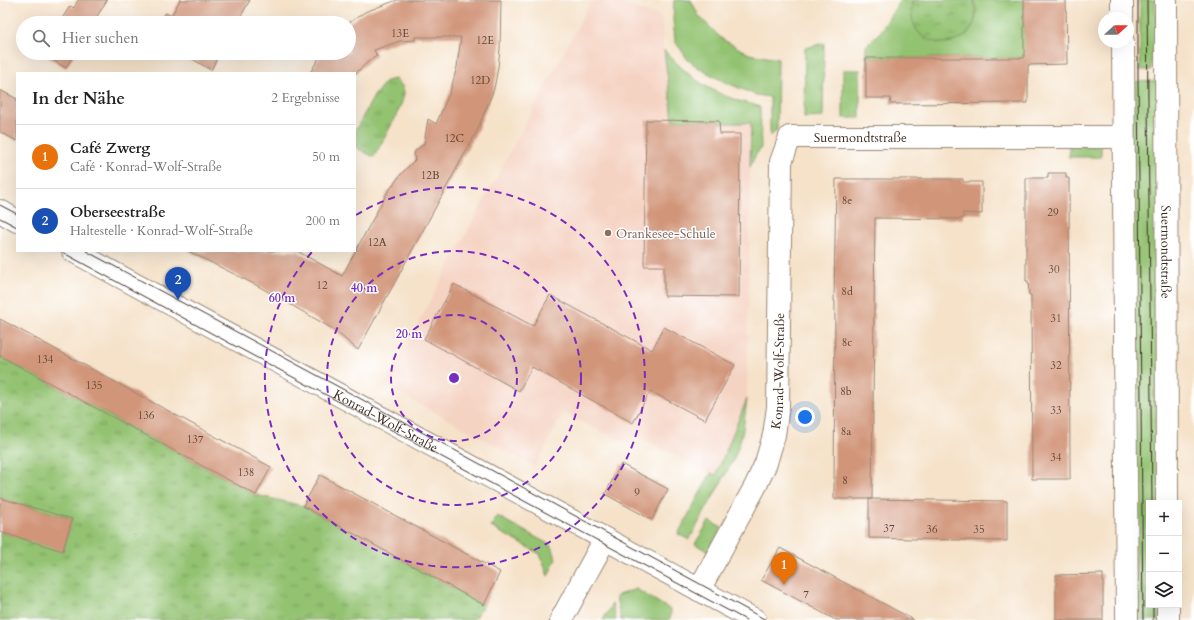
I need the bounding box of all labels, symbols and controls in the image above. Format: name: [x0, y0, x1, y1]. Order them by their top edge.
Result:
north arrow: [1098, 12, 1134, 48]
search box: [16, 16, 356, 60]
house number: 13E: [391, 26, 409, 41]
icon: search: [30, 27, 52, 49]
text: Hier suchen: [62, 28, 139, 48]
house number: 12E: [476, 33, 494, 48]
house number: 12D: [470, 73, 490, 88]
text: In der Nähe: [32, 87, 125, 110]
text: 2 Ergebnisse: [271, 89, 340, 107]
street label: Suermondtstraße: [814, 129, 907, 147]
house number: 12C: [444, 131, 464, 146]
text: Café Zwerg: [70, 138, 150, 158]
text: 1: [42, 148, 48, 166]
text: 50 m: [312, 148, 340, 166]
text: Café · Konrad-Wolf-Straße: [70, 158, 222, 176]
house number: 12B: [421, 168, 439, 183]
house number: 8e: [842, 193, 852, 208]
text: Oberseestraße: [70, 202, 166, 222]
house number: 29: [1047, 205, 1059, 220]
street label: Suermondtstraße: [1156, 205, 1175, 299]
text: 2: [42, 212, 48, 230]
text: 200 m: [306, 212, 340, 230]
text: Haltestelle · Konrad-Wolf-Straße: [70, 222, 253, 240]
place label: Orankesee-Schule: [616, 225, 716, 243]
marker: Orankesee-Schule: [603, 228, 613, 238]
house number: 12A: [367, 235, 387, 250]
house number: 30: [1048, 262, 1060, 277]
pin: 2: [165, 267, 191, 300]
house number: 12: [316, 278, 328, 293]
text: 40 m: [351, 280, 378, 296]
house number: 8d: [841, 284, 853, 299]
text: 60 m: [269, 290, 296, 306]
house number: 31: [1050, 311, 1062, 326]
street label: Konrad-Wolf-Straße: [767, 313, 789, 430]
text: 20 m: [396, 326, 423, 342]
house number: 8c: [842, 335, 852, 350]
house number: 134: [37, 352, 54, 367]
house number: 32: [1050, 358, 1062, 373]
centre of rings: [447, 371, 461, 385]
house number: 135: [86, 378, 102, 393]
house number: 8b: [840, 384, 852, 399]
street label: Konrad-Wolf-Straße: [330, 386, 441, 457]
house number: 33: [1050, 403, 1062, 418]
your location: [795, 407, 815, 427]
house number: 136: [138, 408, 155, 423]
house number: 8a: [841, 424, 851, 439]
house number: 137: [187, 432, 204, 447]
house number: 34: [1050, 450, 1062, 465]
house number: 138: [238, 465, 254, 480]
house number: 8: [842, 473, 848, 488]
house number: 9: [634, 485, 640, 500]
map controls: [1146, 500, 1182, 608]
button: +: [1146, 500, 1182, 536]
house number: 37: [883, 521, 895, 536]
house number: 36: [926, 522, 938, 537]
house number: 35: [973, 522, 985, 537]
button: −: [1146, 536, 1182, 572]
pin: 1: [771, 552, 797, 585]
button: layers: [1146, 572, 1182, 608]
house number: 7: [803, 587, 809, 602]

